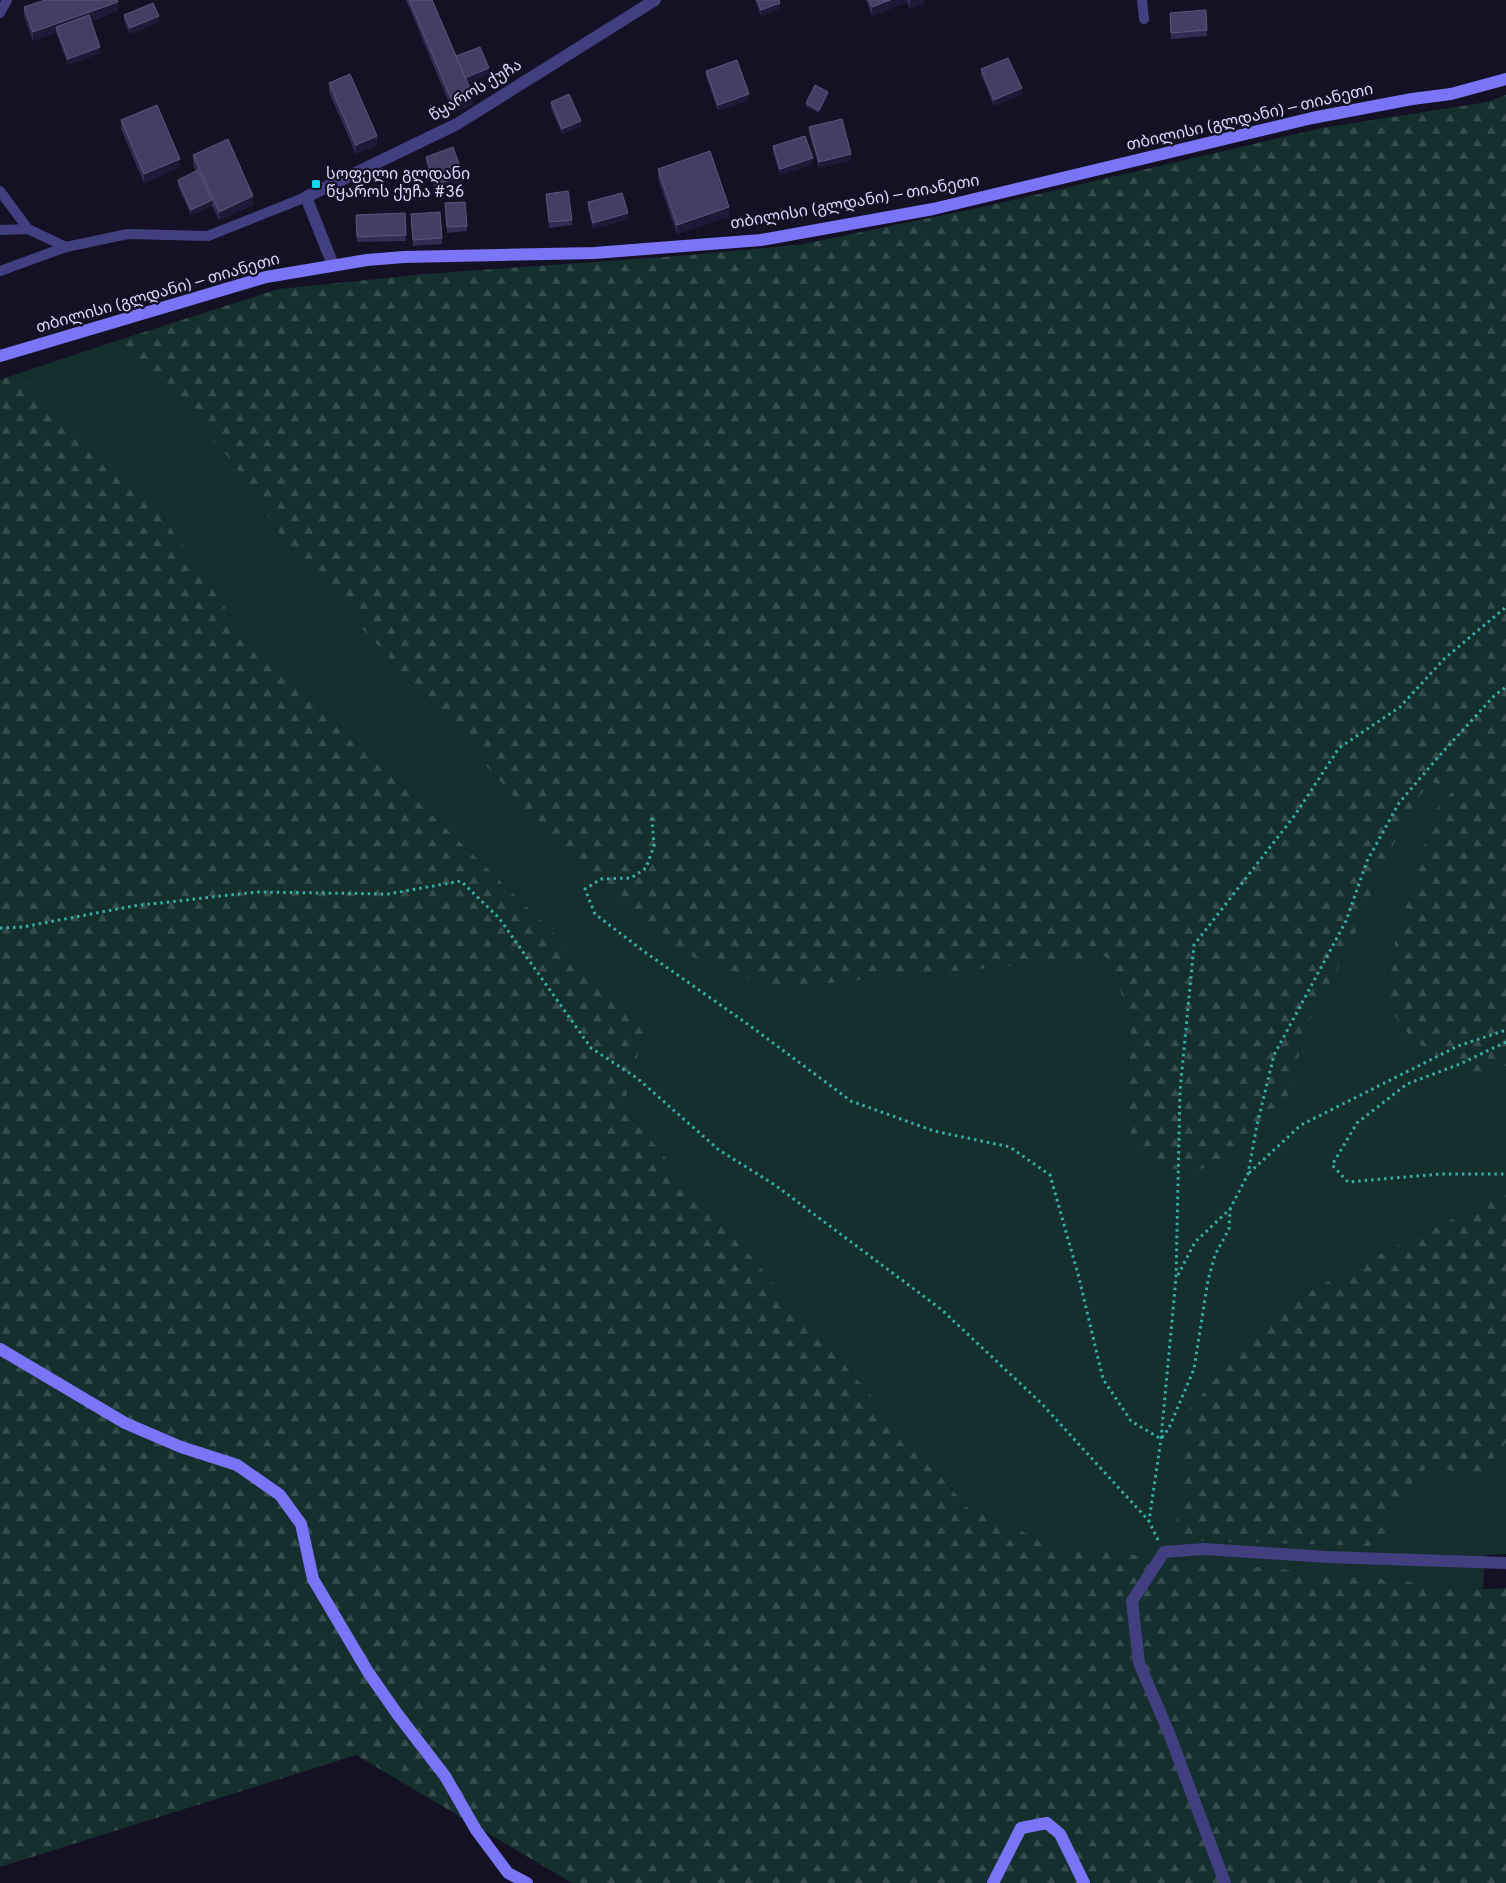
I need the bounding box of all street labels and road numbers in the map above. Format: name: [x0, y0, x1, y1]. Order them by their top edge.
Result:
street label: წყაროს ქუჩა: [426, 56, 526, 126]
street label: თბილისი (გლდანი) — თიანეთი: [1125, 80, 1375, 156]
street label: თბილისი (გლდანი) — თიანეთი: [729, 171, 981, 235]
street label: თბილისი (გლდანი) — თიანეთი: [34, 250, 282, 338]

